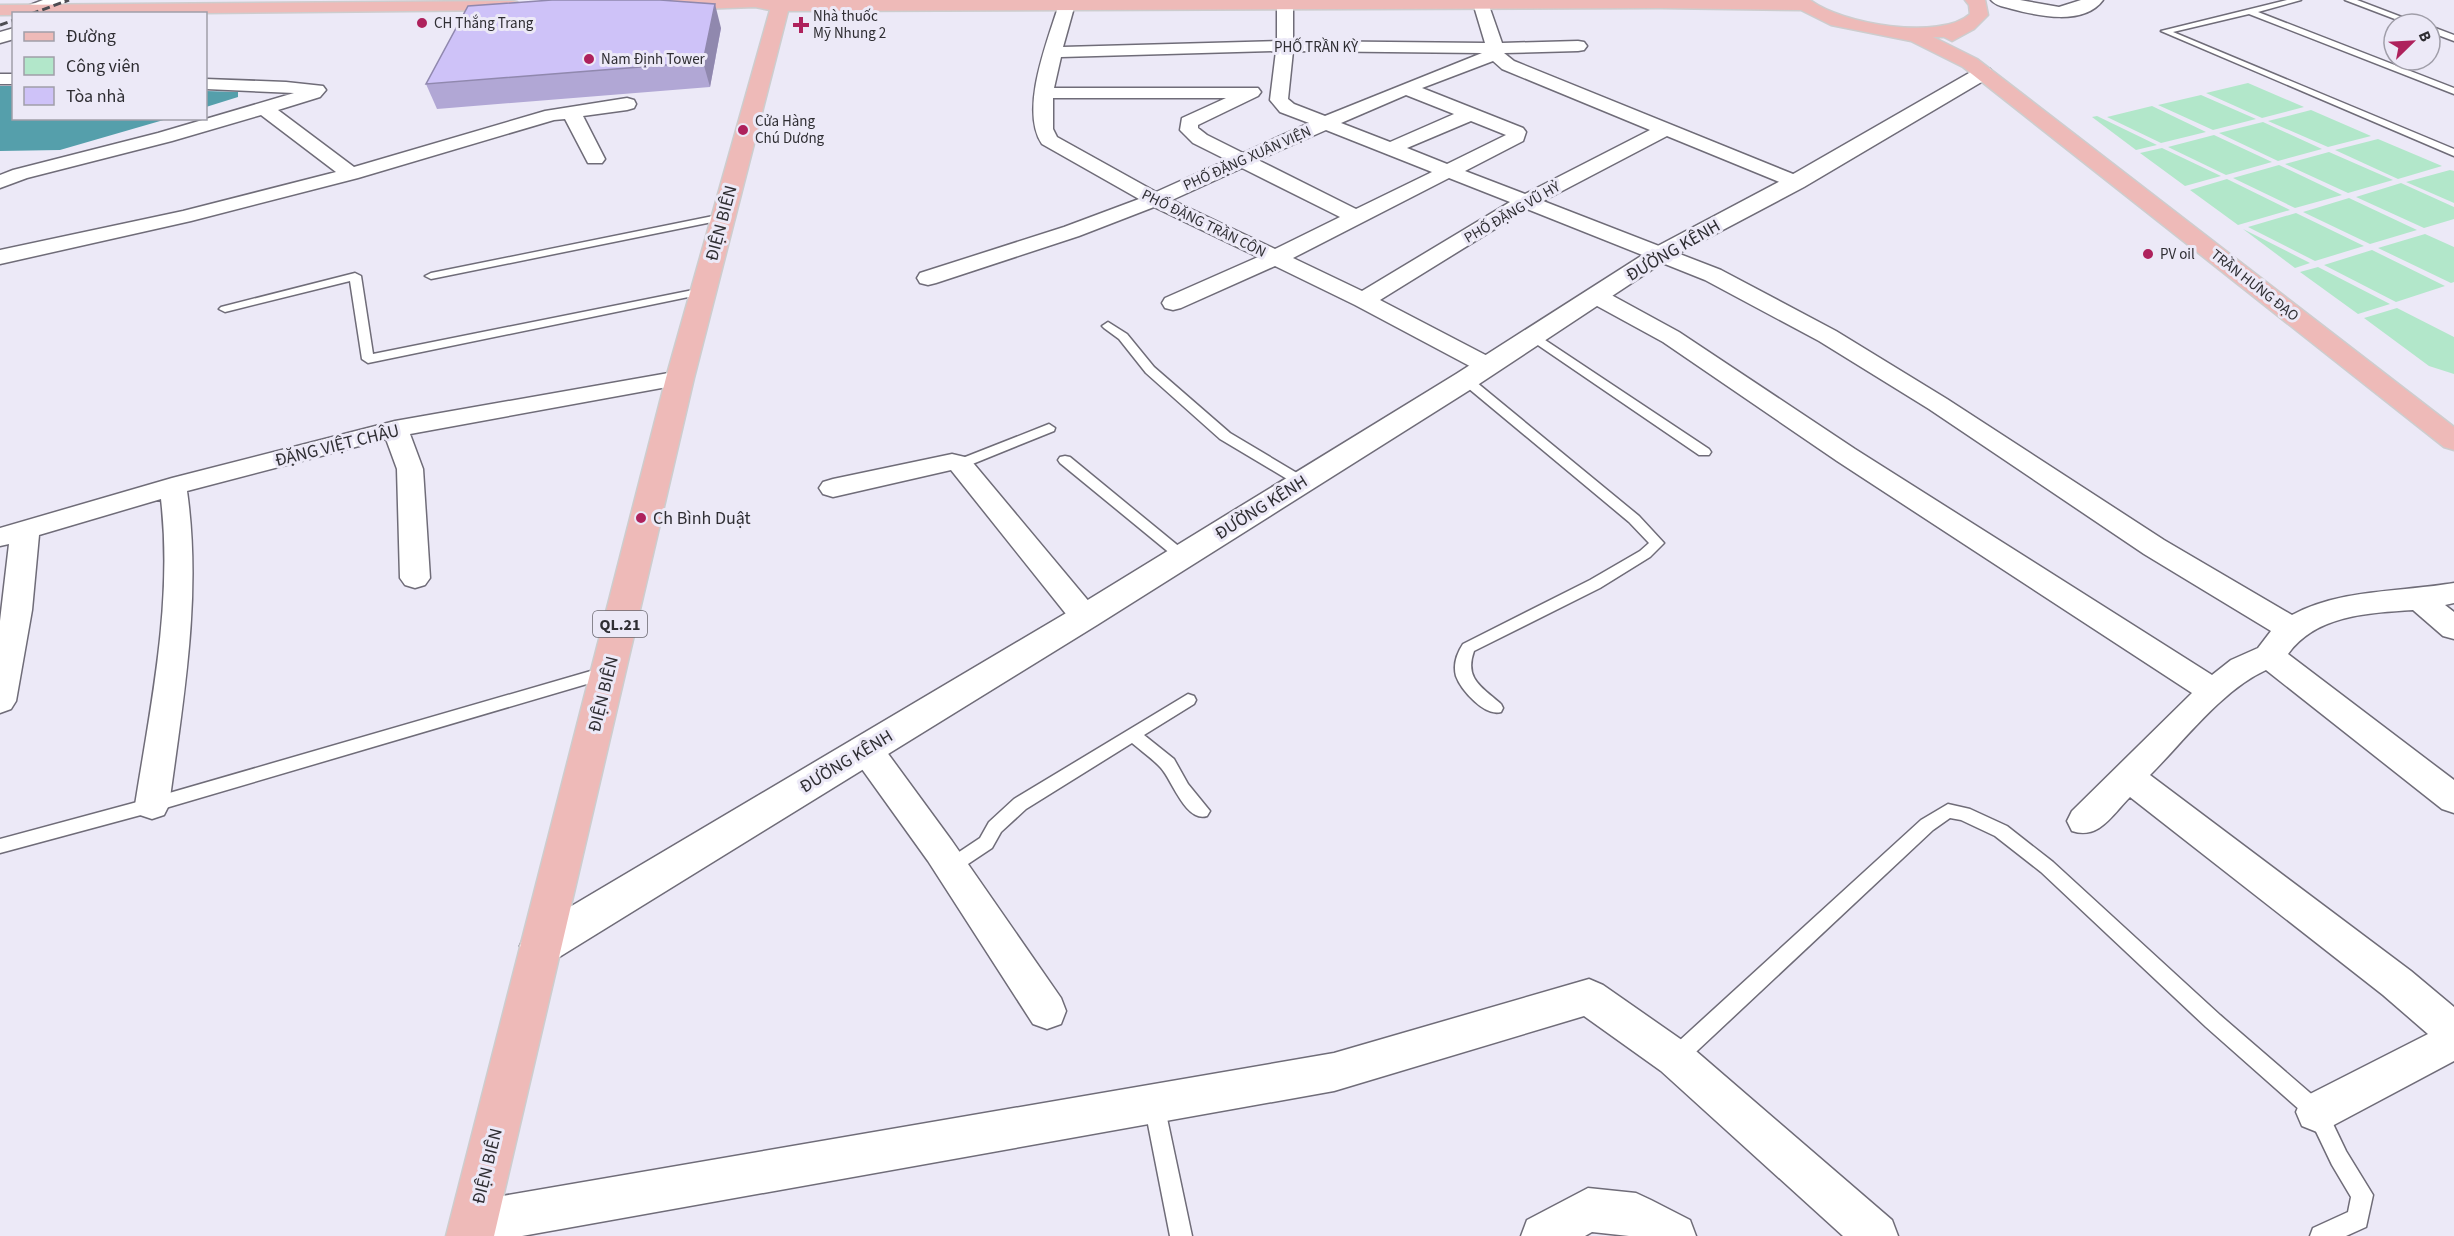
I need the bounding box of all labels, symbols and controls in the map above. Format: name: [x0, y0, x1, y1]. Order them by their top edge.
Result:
place label: Nhà thuốc Mỹ Nhung 2: [813, 6, 886, 44]
legend: [12, 12, 207, 120]
north arrow: [2382, 12, 2442, 72]
place label: CH Thắng Trang: [434, 13, 534, 34]
marker: CH Thắng Trang: [415, 16, 429, 30]
marker: Nhà thuốc Mỹ Nhung 2: [794, 18, 808, 32]
text: Đường: [66, 24, 116, 49]
text: B: [2413, 27, 2437, 45]
street label: PHỐ TRẦN KỲ: [1274, 37, 1359, 58]
place label: Nam Định Tower: [601, 49, 706, 70]
marker: Nam Định Tower: [582, 52, 596, 66]
text: Công viên: [66, 54, 140, 79]
text: Tòa nhà: [66, 84, 125, 109]
place label: Cửa Hàng Chú Dương: [755, 111, 825, 149]
street label: PHỐ ĐẶNG XUÂN VIỆN: [1180, 121, 1314, 196]
marker: Cửa Hàng Chú Dương: [736, 123, 750, 137]
street label: PHỐ ĐẶNG VŨ HỶ: [1460, 176, 1565, 249]
street label: ĐIỆN BIÊN: [699, 183, 744, 264]
street label: PHỐ ĐẶNG TRẦN CÔN: [1138, 184, 1269, 263]
street label: ĐƯỜNG KÊNH: [1622, 213, 1725, 287]
place label: PV oil: [2160, 244, 2195, 265]
street label: TRẦN HƯNG ĐẠO: [2206, 244, 2303, 326]
marker: PV oil: [2141, 247, 2155, 261]
street label: ĐẶNG VIỆT CHÂU: [272, 418, 402, 473]
street label: ĐƯỜNG KÊNH: [1210, 469, 1312, 546]
place label: Ch Bình Duật: [653, 506, 751, 531]
marker: Ch Bình Duật: [634, 511, 648, 525]
road number: QL.21: [593, 611, 647, 637]
street label: ĐIỆN BIÊN: [582, 654, 625, 735]
street label: ĐƯỜNG KÊNH: [795, 724, 898, 799]
street label: ĐIỆN BIÊN: [466, 1126, 509, 1207]

